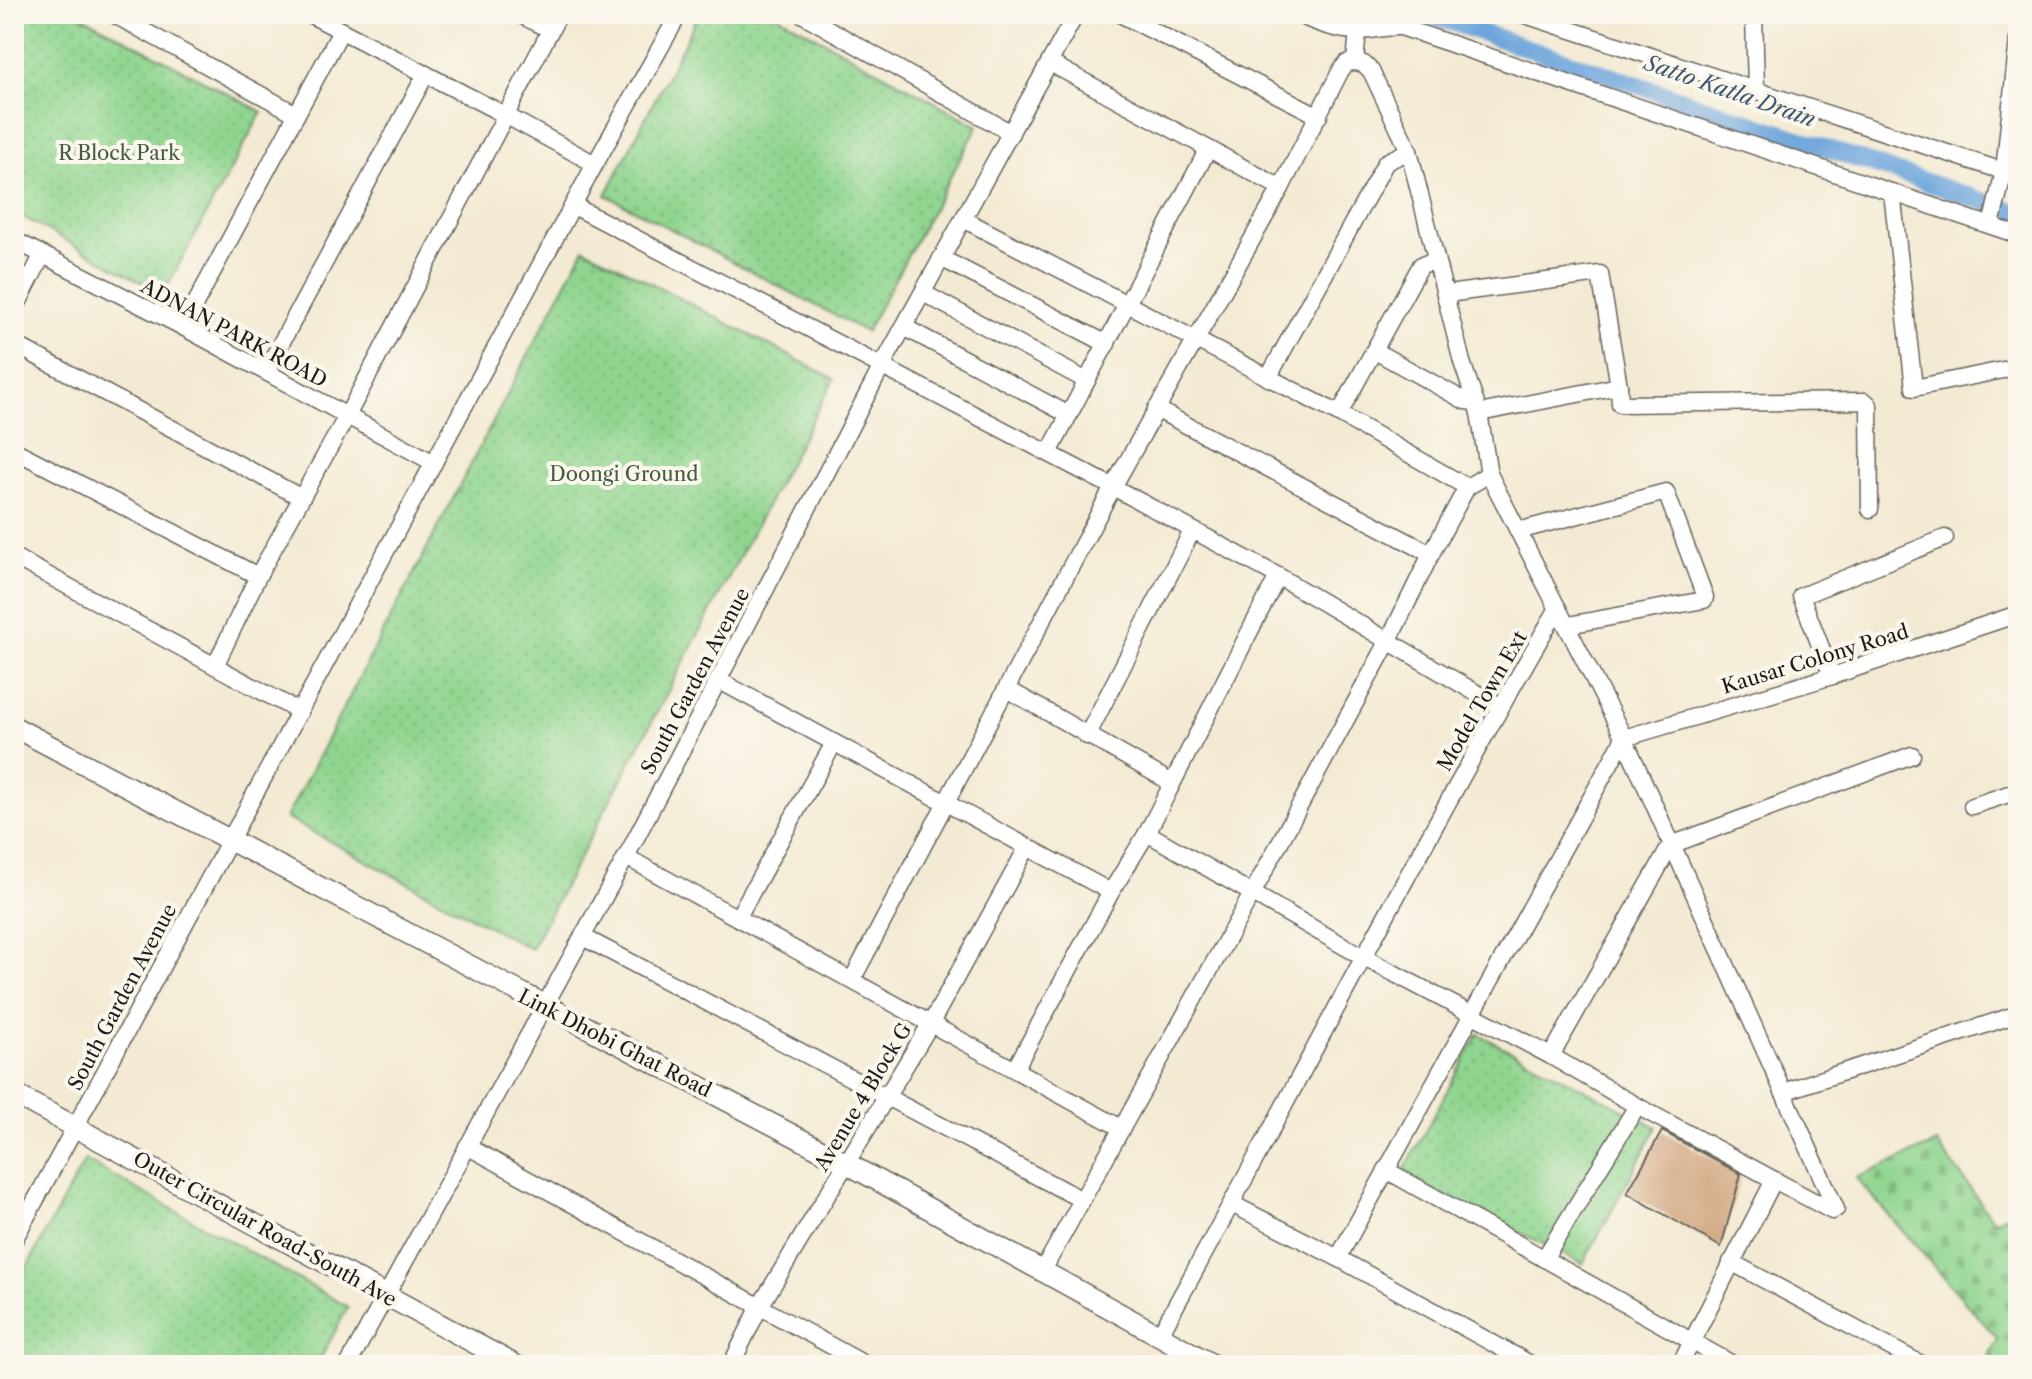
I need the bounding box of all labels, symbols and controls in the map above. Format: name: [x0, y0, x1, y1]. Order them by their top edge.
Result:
water label: Satto Katla Drain: [1639, 48, 1819, 133]
park label: R Block Park: [58, 141, 181, 165]
street label: ADNAN PARK ROAD: [136, 273, 331, 392]
park label: Doongi Ground: [550, 462, 698, 486]
street label: South Garden Avenue: [636, 584, 754, 778]
street label: Kausar Colony Road: [1719, 619, 1911, 699]
street label: Model Town Ext: [1432, 627, 1532, 775]
street label: South Garden Avenue: [63, 900, 181, 1094]
street label: Link Dhobi Ghat Road: [514, 984, 716, 1102]
street label: Avenue 4 Block G: [809, 1019, 917, 1176]
street label: Outer Circular Road-South Ave: [129, 1146, 401, 1312]

